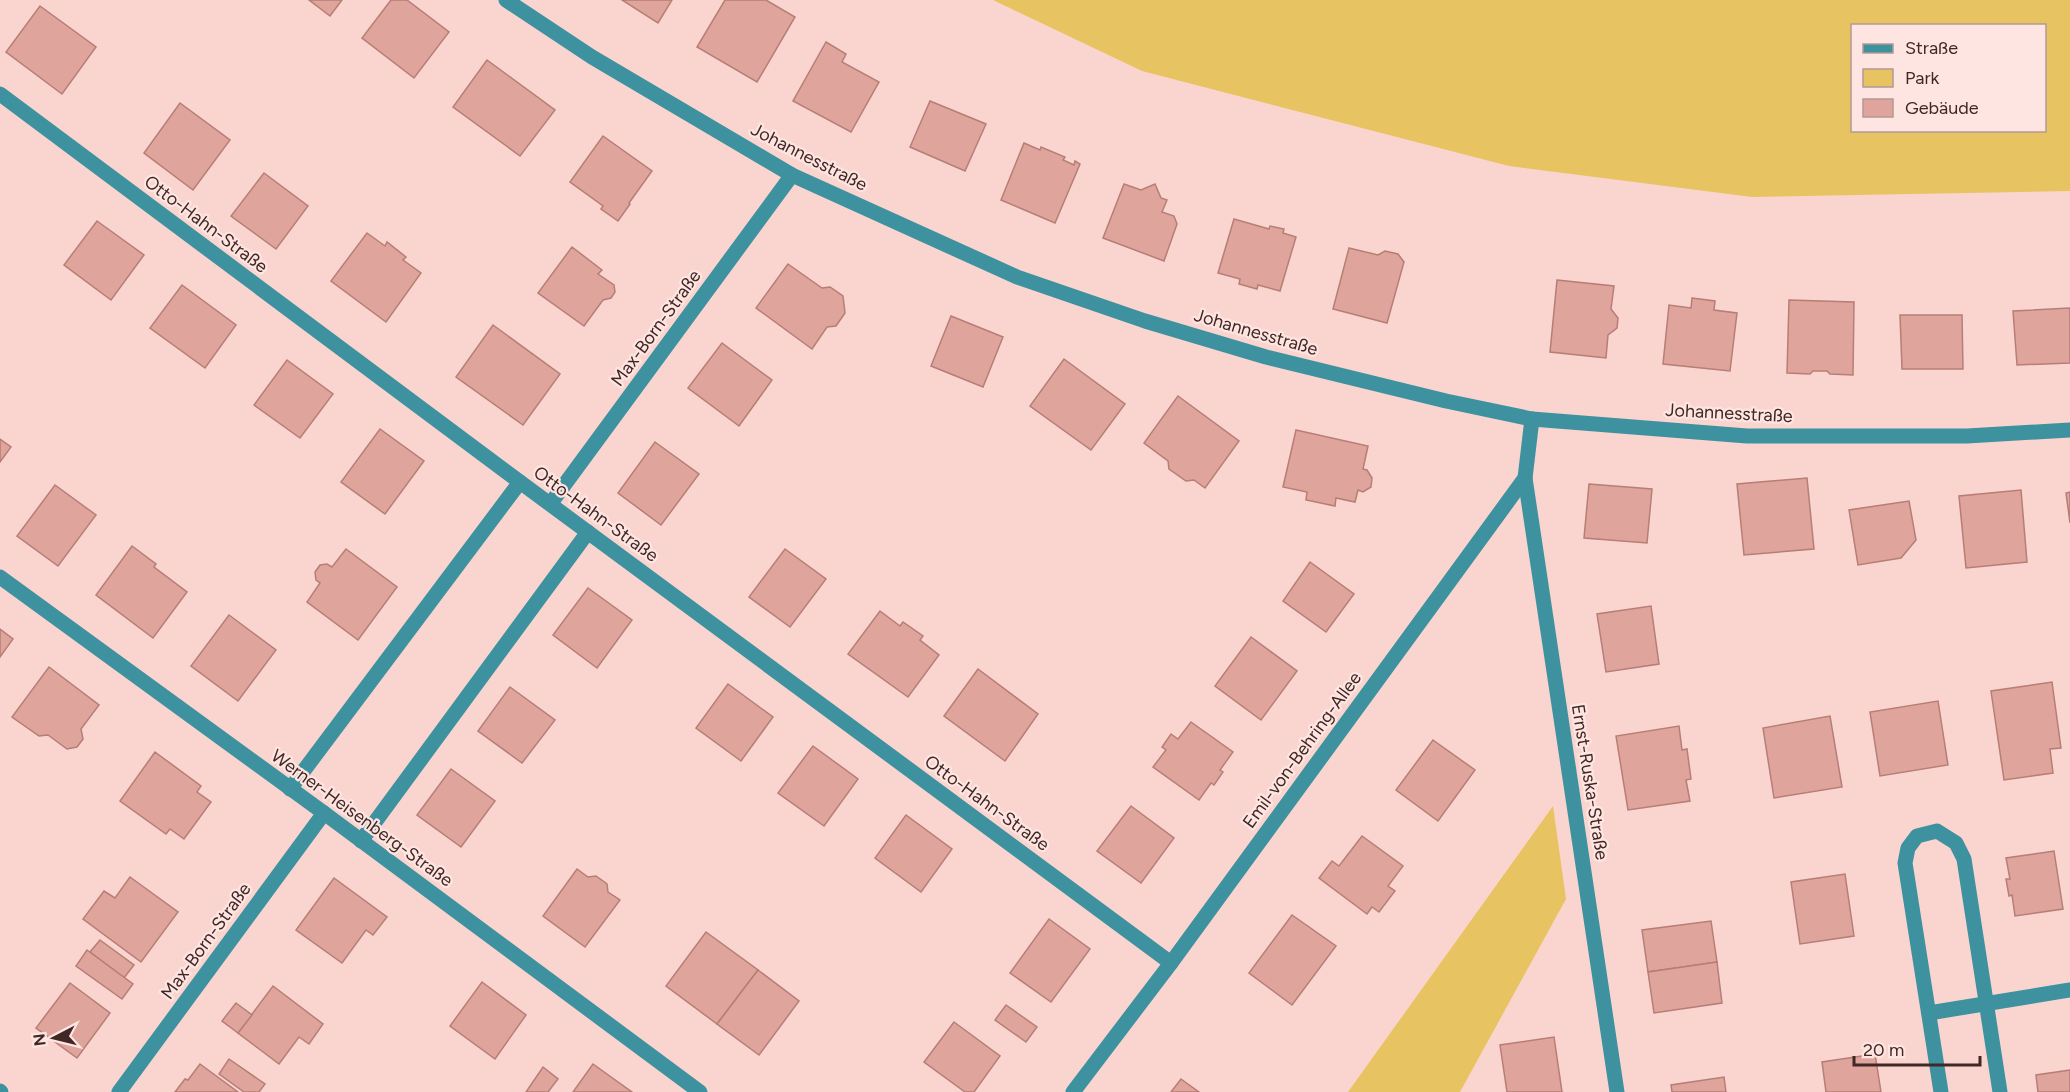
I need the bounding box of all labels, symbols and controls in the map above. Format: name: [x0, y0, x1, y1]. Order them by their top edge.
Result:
legend: [1851, 24, 2046, 132]
text: Straße: [1905, 37, 1958, 59]
text: Park: [1905, 67, 1940, 89]
text: Gebäude: [1905, 97, 1979, 119]
street label: Johannesstraße: [747, 118, 871, 196]
street label: Otto-Hahn-Straße: [140, 170, 272, 278]
street label: Max-Born-Straße: [606, 265, 706, 391]
street label: Johannesstraße: [1192, 304, 1321, 360]
street label: Johannesstraße: [1665, 399, 1793, 427]
street label: Otto-Hahn-Straße: [529, 461, 663, 567]
street label: Emil-von-Behring-Allee: [1238, 667, 1366, 832]
street label: Ernst-Ruska-Straße: [1567, 702, 1613, 862]
street label: Werner-Heisenberg-Straße: [267, 745, 457, 891]
street label: Otto-Hahn-Straße: [920, 750, 1054, 856]
street label: Max-Born-Straße: [156, 878, 256, 1004]
north arrow: [24, 1008, 84, 1068]
scale bar: [1854, 1029, 1980, 1067]
text: N: [29, 1032, 50, 1047]
text: 20 m: [1863, 1039, 1904, 1061]

